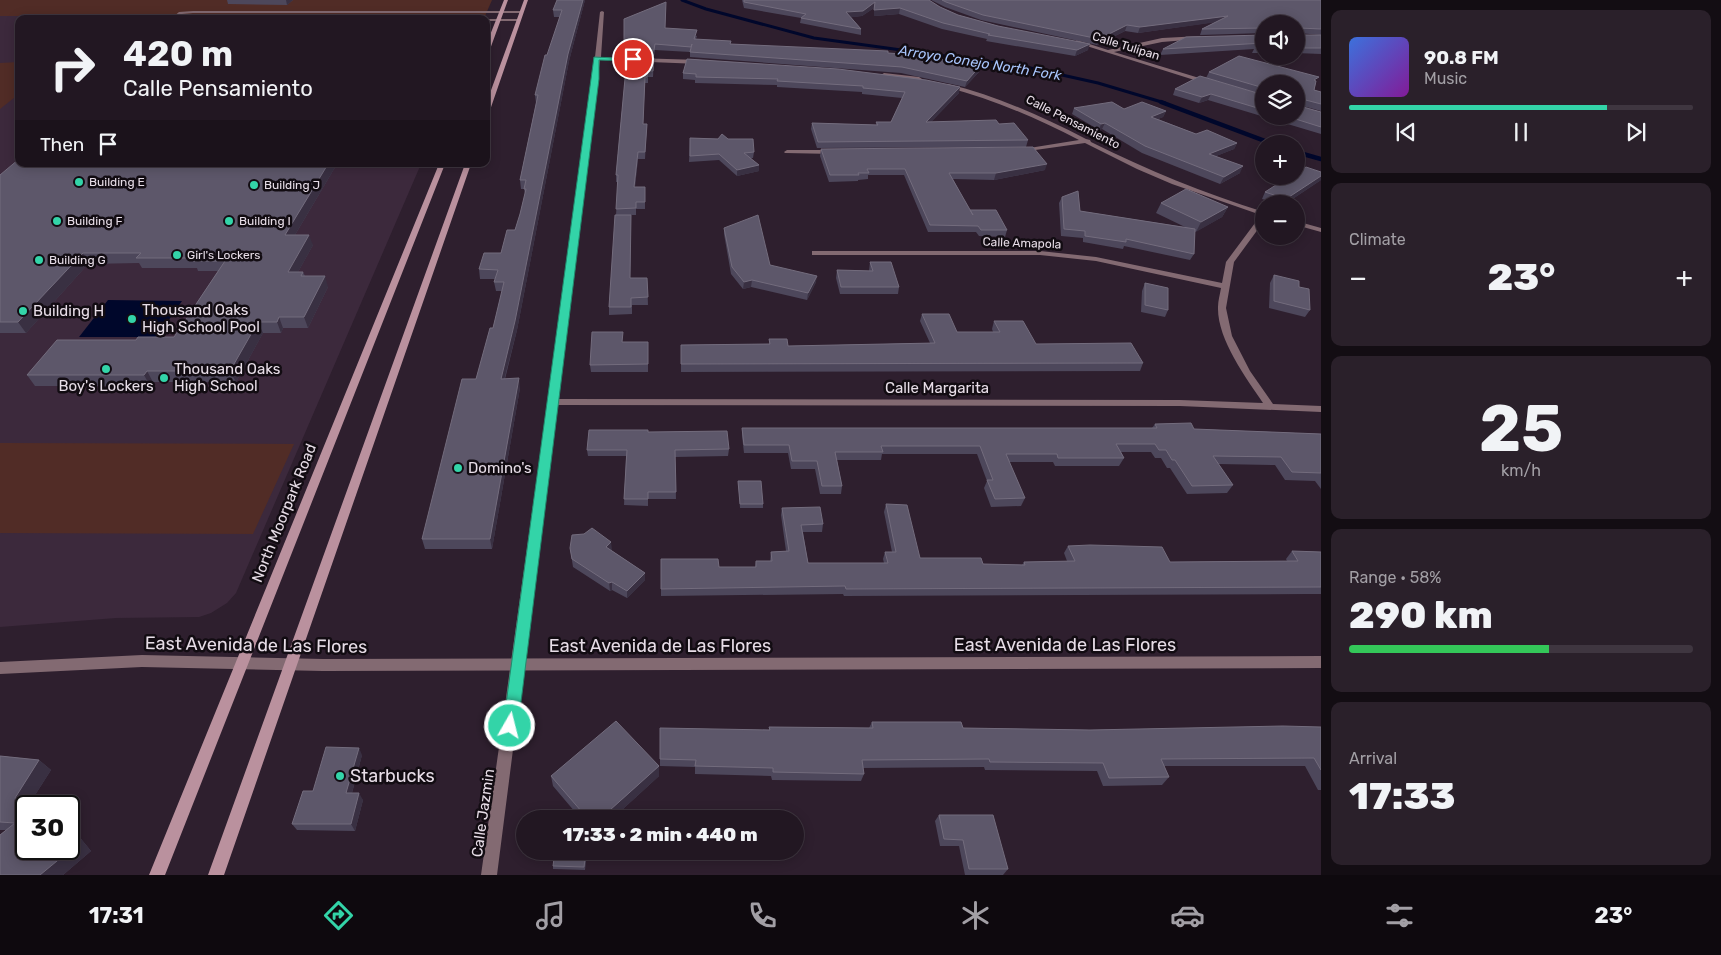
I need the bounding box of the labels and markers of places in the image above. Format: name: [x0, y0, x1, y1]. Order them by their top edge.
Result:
pin: [612, 38, 654, 80]
place label: Building E: [89, 175, 145, 189]
marker: Building E: [73, 176, 85, 188]
place label: Building J: [264, 178, 320, 192]
marker: Building J: [248, 179, 260, 191]
place label: Building F: [67, 214, 123, 228]
place label: Building I: [239, 214, 291, 228]
marker: Building F: [51, 215, 63, 227]
marker: Building I: [223, 215, 235, 227]
place label: Girl's Lockers: [187, 248, 260, 262]
marker: Girl's Lockers: [171, 249, 183, 261]
place label: Building G: [49, 253, 106, 267]
marker: Building G: [33, 254, 45, 266]
place label: Thousand Oaks High School Pool: [142, 301, 260, 336]
place label: Building H: [33, 302, 104, 320]
marker: Building H: [17, 305, 29, 317]
marker: Thousand Oaks High School Pool: [126, 313, 138, 325]
place label: Thousand Oaks High School: [174, 360, 281, 395]
marker: Boy's Lockers: [100, 363, 112, 375]
marker: Thousand Oaks High School: [158, 372, 170, 384]
place label: Boy's Lockers: [58, 377, 154, 395]
place label: Domino's: [468, 459, 532, 477]
marker: Domino's: [452, 462, 464, 474]
place label: Starbucks: [350, 765, 435, 787]
marker: Starbucks: [334, 770, 346, 782]

